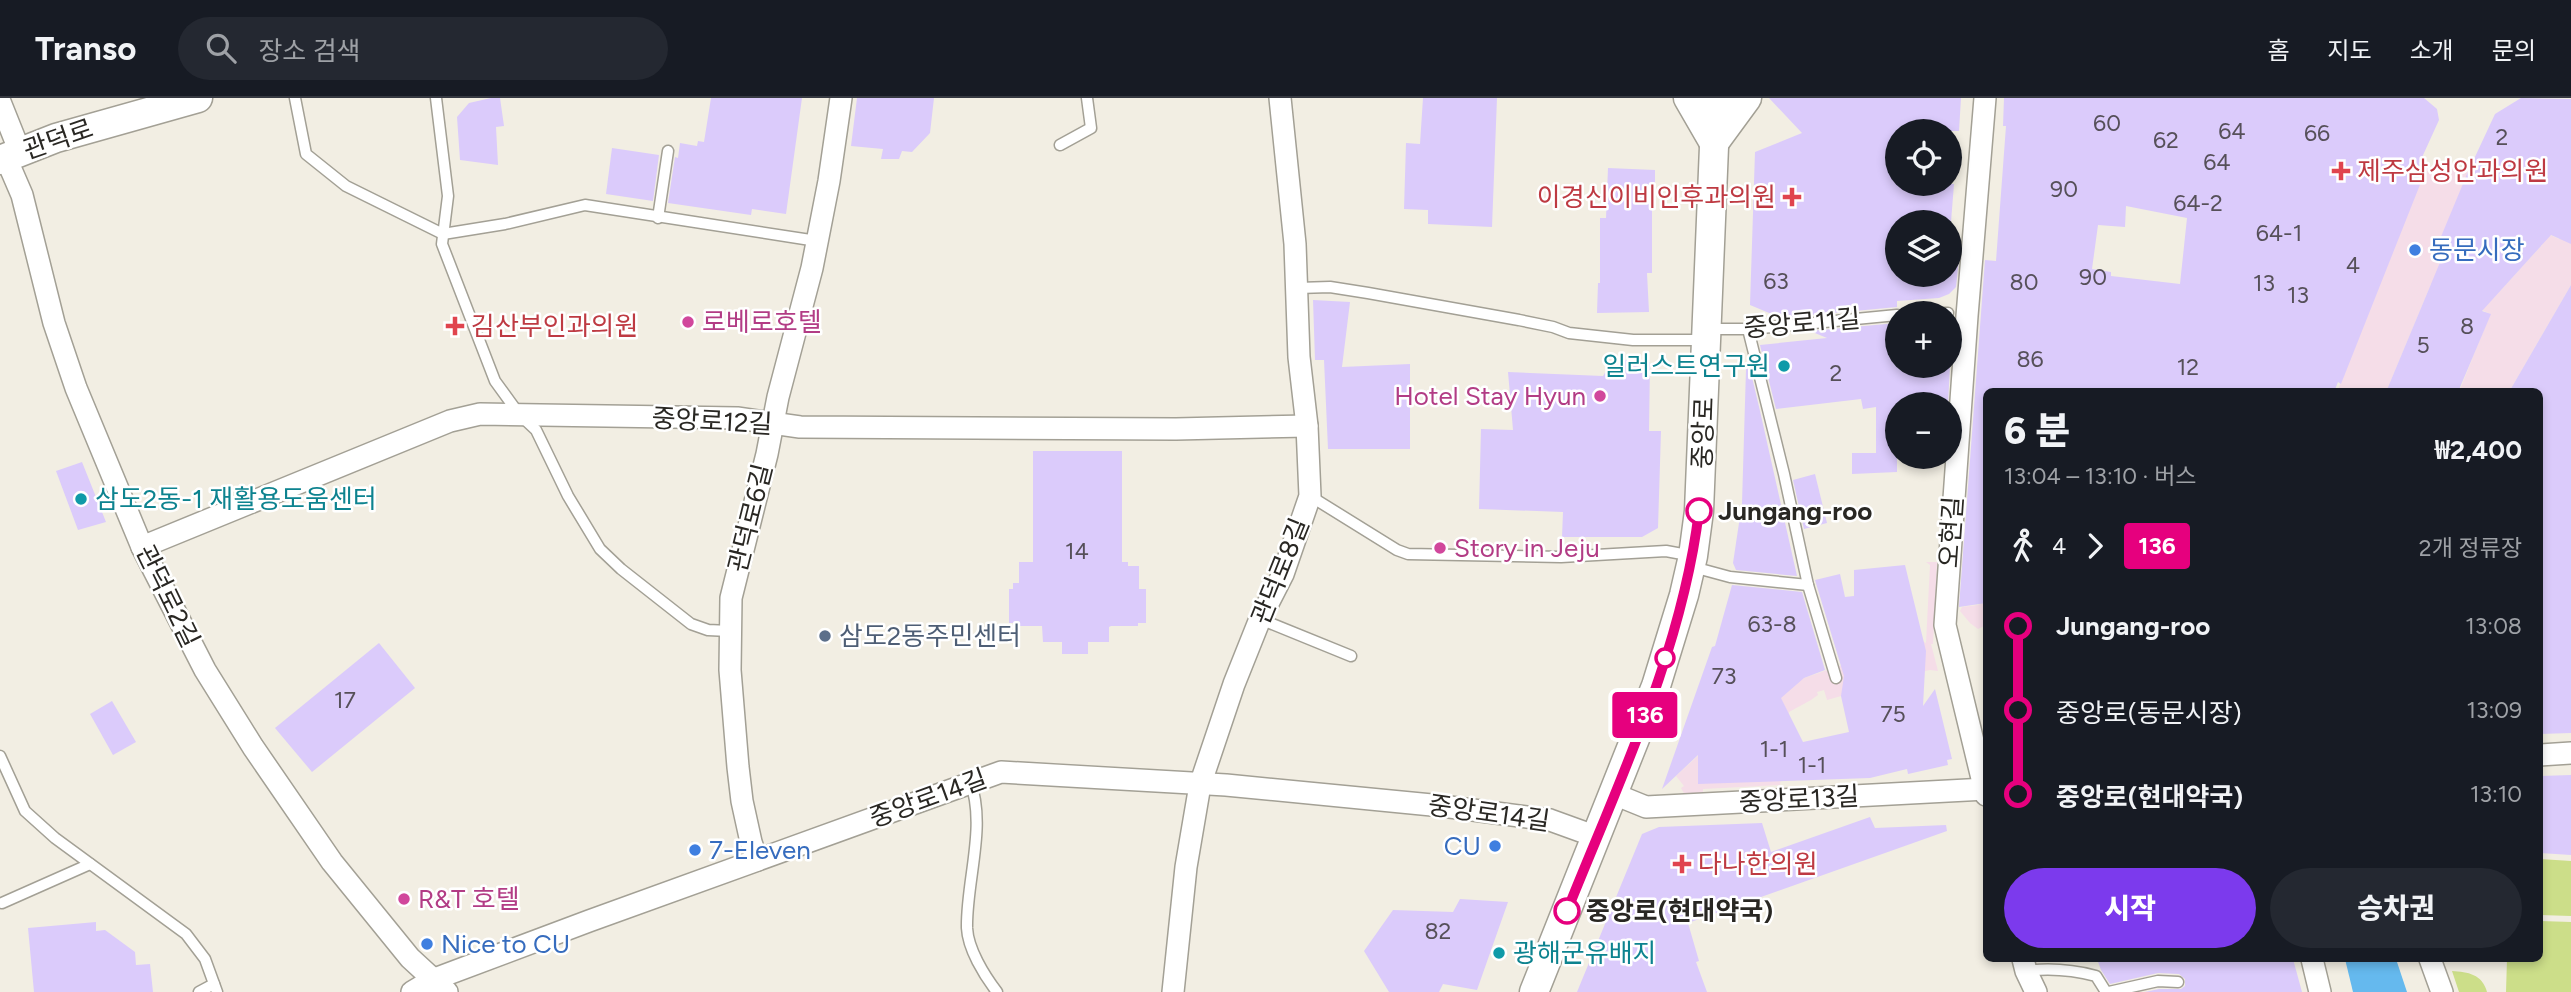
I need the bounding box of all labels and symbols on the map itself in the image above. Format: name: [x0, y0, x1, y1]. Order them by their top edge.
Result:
house number: 60: [2093, 109, 2121, 137]
street label: 관덕로: [19, 112, 97, 166]
house number: 64: [2218, 117, 2246, 145]
house number: 66: [2304, 119, 2330, 147]
house number: 2: [2496, 123, 2508, 151]
house number: 62: [2153, 126, 2179, 154]
house number: 64: [2203, 148, 2231, 176]
place label: 제주삼성안과의원: [2357, 155, 2548, 187]
marker: 제주삼성안과의원: [2331, 161, 2351, 181]
house number: 90: [2050, 175, 2078, 203]
place label: 이경신이비인후과의원: [1537, 181, 1776, 213]
marker: 이경신이비인후과의원: [1782, 187, 1802, 207]
house number: 64-2: [2173, 189, 2223, 217]
house number: 64-1: [2256, 219, 2302, 247]
place label: 동문시장: [2429, 234, 2525, 266]
marker: 동문시장: [2407, 242, 2423, 258]
house number: 4: [2346, 251, 2360, 279]
house number: 90: [2079, 263, 2107, 291]
house number: 63: [1763, 267, 1789, 295]
house number: 80: [2010, 268, 2038, 296]
house number: 13: [2253, 269, 2275, 297]
house number: 13: [2287, 281, 2309, 309]
street label: 중앙로11길: [1742, 302, 1862, 344]
place label: 로베로호텔: [702, 306, 822, 338]
place label: 김산부인과의원: [471, 310, 638, 342]
house number: 8: [2460, 312, 2474, 340]
marker: 로베로호텔: [680, 314, 696, 330]
marker: 김산부인과의원: [445, 316, 465, 336]
house number: 5: [2416, 331, 2430, 359]
house number: 86: [2016, 345, 2044, 373]
place label: 일러스트연구원: [1603, 350, 1770, 382]
house number: 12: [2177, 353, 2199, 381]
marker: 일러스트연구원: [1776, 358, 1792, 374]
house number: 2: [1830, 359, 1842, 387]
place label: Hotel Stay Hyun: [1394, 380, 1586, 412]
marker: Hotel Stay Hyun: [1592, 388, 1608, 404]
street label: 중앙로: [1686, 397, 1720, 469]
street label: 중앙로12길: [651, 402, 773, 440]
street label: 관덕로6길: [721, 461, 779, 575]
place label: 삼도2동-1 재활용도움센터: [95, 483, 377, 515]
marker: 삼도2동-1 재활용도움센터: [73, 491, 89, 507]
place label: Jungang-roo: [1718, 495, 1872, 527]
street label: 오현길: [1933, 495, 1969, 569]
marker: Jungang-roo: [1686, 498, 1712, 524]
street label: 관덕로8길: [1244, 513, 1316, 629]
place label: Story in Jeju: [1454, 532, 1600, 564]
house number: 14: [1065, 537, 1089, 565]
street label: 관덕로2길: [129, 539, 207, 653]
marker: Story in Jeju: [1432, 540, 1448, 556]
house number: 63-8: [1747, 610, 1797, 638]
place label: 삼도2동주민센터: [839, 620, 1021, 652]
marker: 삼도2동주민센터: [817, 628, 833, 644]
unlabelled marker: [1655, 648, 1675, 668]
house number: 73: [1712, 662, 1736, 690]
house number: 17: [334, 686, 356, 714]
line badge: 136: [1605, 692, 1685, 738]
house number: 75: [1880, 700, 1906, 728]
house number: 1-1: [1760, 735, 1788, 763]
house number: 1-1: [1798, 751, 1826, 779]
street label: 중앙로14길: [865, 762, 991, 834]
street label: 중앙로13길: [1738, 780, 1860, 818]
street label: 중앙로14길: [1426, 789, 1552, 837]
place label: CU: [1444, 830, 1481, 862]
place label: 7-Eleven: [709, 834, 811, 866]
marker: CU: [1487, 838, 1503, 854]
marker: 7-Eleven: [687, 842, 703, 858]
place label: 다나한의원: [1698, 848, 1818, 880]
marker: 다나한의원: [1672, 854, 1692, 874]
place label: R&T 호텔: [418, 883, 520, 915]
marker: R&T 호텔: [396, 891, 412, 907]
place label: 중앙로(현대약국): [1586, 895, 1773, 927]
marker: 중앙로(현대약국): [1554, 898, 1580, 924]
house number: 82: [1425, 917, 1451, 945]
place label: Nice to CU: [441, 928, 570, 960]
marker: Nice to CU: [419, 936, 435, 952]
place label: 광해군유배지: [1513, 937, 1657, 969]
marker: 광해군유배지: [1491, 945, 1507, 961]

